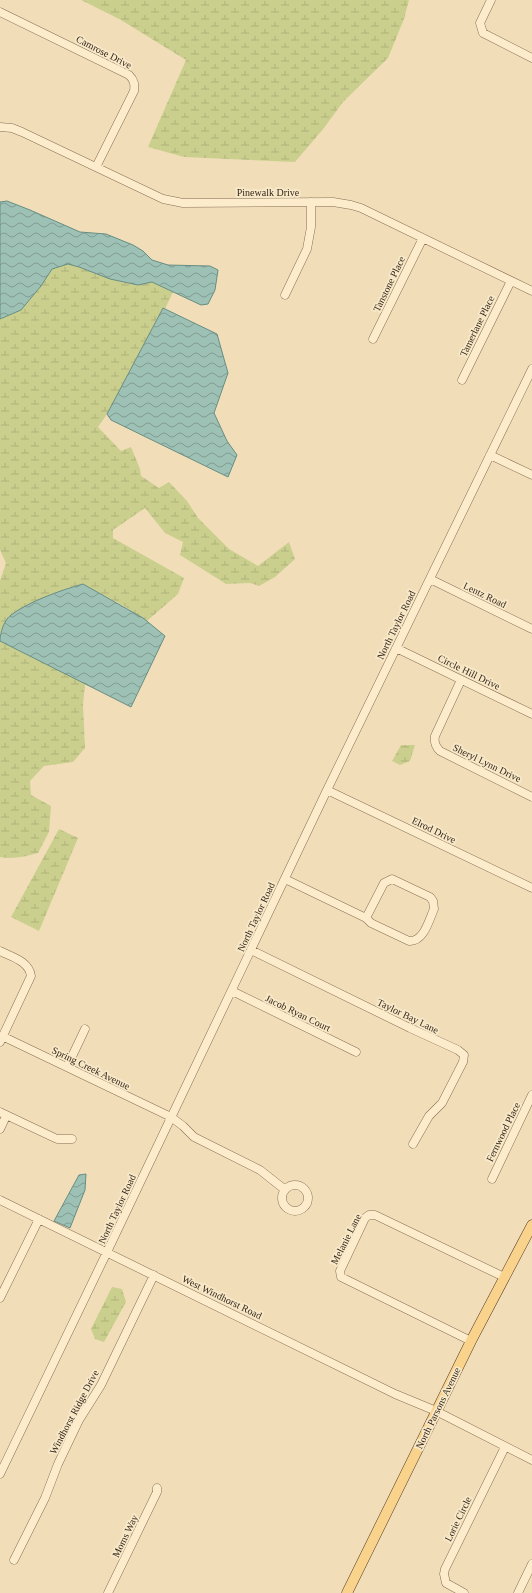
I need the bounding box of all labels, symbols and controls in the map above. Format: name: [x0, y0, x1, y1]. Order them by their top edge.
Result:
street label: Camrose Drive: [74, 33, 134, 71]
street label: Pinewalk Drive: [237, 187, 300, 198]
street label: Tanstone Place: [371, 254, 407, 313]
street label: Tamerlane Place: [458, 293, 497, 358]
street label: Lentz Road: [462, 580, 508, 610]
street label: North Taylor Road: [375, 589, 417, 661]
street label: Circle Hill Drive: [436, 652, 502, 692]
street label: Sheryl Lynn Drive: [451, 742, 523, 785]
street label: Elrod Drive: [410, 815, 458, 846]
street label: North Taylor Road: [235, 881, 277, 953]
street label: Jacob Ryan Court: [264, 992, 333, 1034]
street label: Taylor Bay Lane: [375, 996, 441, 1036]
street label: Spring Creek Avenue: [50, 1044, 132, 1092]
street label: Fernwood Place: [484, 1100, 522, 1163]
street label: North Taylor Road: [96, 1173, 138, 1245]
street label: Melanie Lane: [329, 1211, 364, 1266]
street label: West Windhorst Road: [180, 1273, 264, 1321]
street label: North Parsons Avenue: [413, 1365, 463, 1451]
street label: Windhorst Ridge Drive: [47, 1368, 101, 1456]
street label: Lorie Circle: [442, 1494, 474, 1543]
street label: Moms Way: [110, 1513, 140, 1559]

